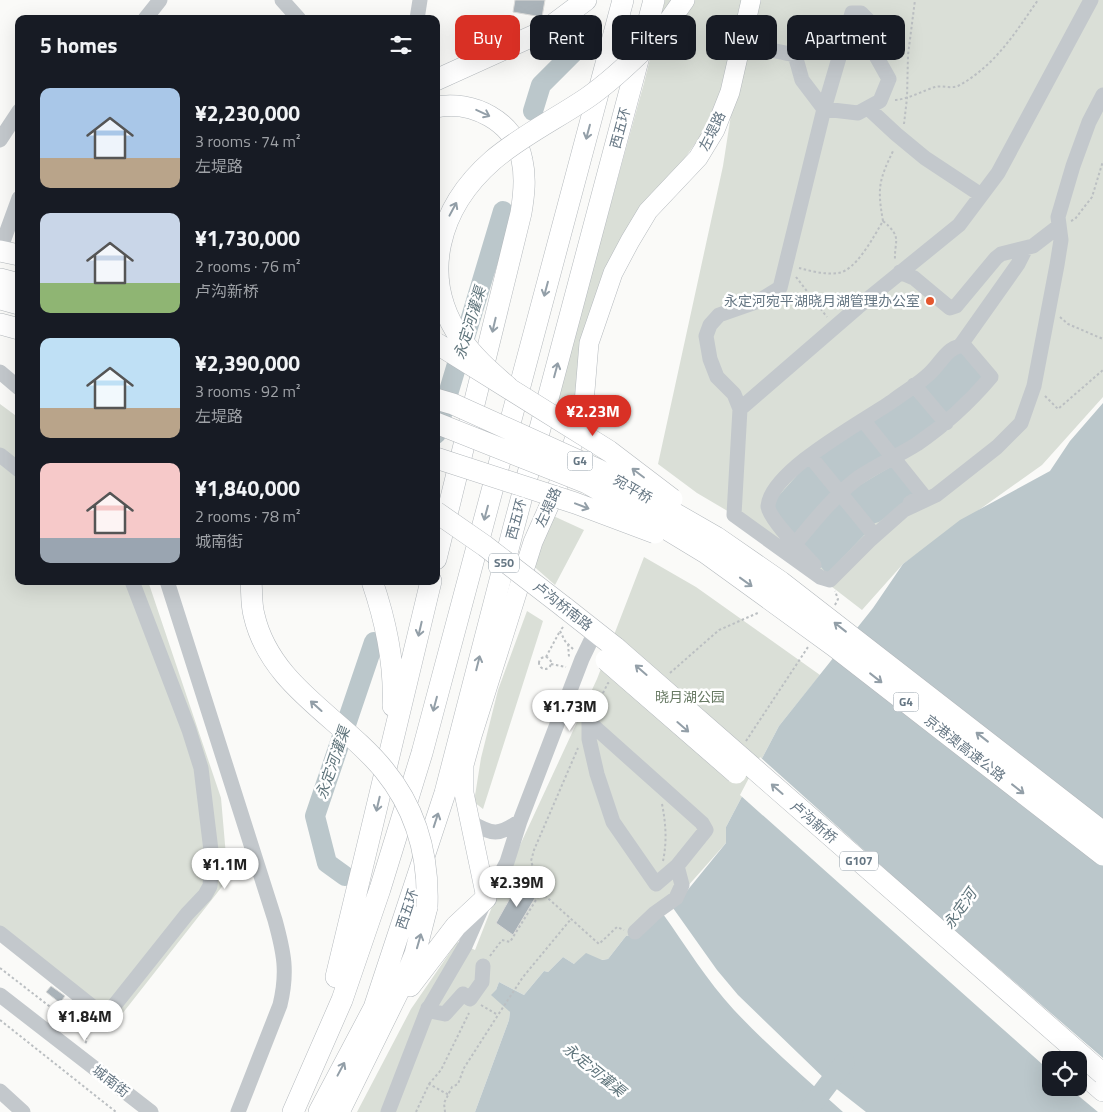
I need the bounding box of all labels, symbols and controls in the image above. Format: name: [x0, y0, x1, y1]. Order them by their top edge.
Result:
chip: Buy: [455, 15, 520, 60]
chip: Rent: [530, 15, 602, 60]
chip: Filters: [612, 15, 696, 60]
chip: New: [706, 15, 777, 60]
chip: Apartment: [787, 15, 905, 60]
text: 5 homes: [40, 29, 117, 61]
icon: filters: [387, 31, 415, 59]
text: ¥2,230,000: [195, 97, 300, 129]
street label: 西五环: [604, 105, 635, 151]
street label: 左堤路: [693, 107, 730, 154]
icon: home: [80, 108, 140, 168]
one-way arrow: [476, 108, 491, 118]
one-way arrow: [583, 123, 592, 139]
text: 3 rooms · 74 m²: [195, 129, 300, 153]
text: 左堤路: [195, 154, 243, 178]
one-way arrow: [448, 201, 458, 216]
text: ¥1,730,000: [195, 222, 300, 254]
icon: home: [80, 233, 140, 293]
text: 2 rooms · 76 m²: [195, 254, 300, 278]
text: 卢沟新桥: [195, 279, 259, 303]
one-way arrow: [541, 280, 550, 296]
water label: 永定河灌渠: [448, 282, 492, 362]
place label: 永定河宛平湖晓月湖管理办公室: [724, 290, 920, 311]
marker: 永定河宛平湖晓月湖管理办公室: [924, 295, 936, 307]
one-way arrow: [489, 317, 498, 333]
text: ¥2,390,000: [195, 347, 300, 379]
icon: home: [80, 358, 140, 418]
one-way arrow: [551, 363, 561, 379]
text: 3 rooms · 92 m²: [195, 379, 300, 403]
pin: ¥2.23M: [552, 394, 634, 437]
text: ¥2.23M: [566, 399, 620, 423]
text: 左堤路: [195, 404, 243, 428]
road number: G4: [568, 452, 592, 471]
one-way arrow: [631, 468, 645, 478]
street label: 宛平桥: [610, 469, 657, 508]
text: ¥1,840,000: [195, 472, 300, 504]
icon: home: [80, 483, 140, 543]
street label: 左堤路: [529, 483, 566, 530]
street label: 西五环: [500, 496, 531, 542]
one-way arrow: [574, 502, 590, 511]
text: 2 rooms · 78 m²: [195, 504, 300, 528]
one-way arrow: [481, 505, 490, 521]
text: 城南街: [195, 529, 243, 553]
road number: S50: [489, 554, 519, 572]
street label: 卢沟桥南路: [529, 576, 597, 635]
one-way arrow: [738, 576, 752, 587]
one-way arrow: [415, 620, 424, 636]
one-way arrow: [833, 621, 846, 632]
one-way arrow: [474, 655, 484, 671]
one-way arrow: [635, 665, 648, 676]
one-way arrow: [869, 673, 882, 684]
park label: 晓月湖公园: [655, 686, 725, 707]
pin: ¥1.73M: [529, 690, 611, 732]
road number: G4: [894, 692, 918, 712]
text: ¥1.73M: [543, 694, 597, 718]
one-way arrow: [430, 696, 440, 712]
one-way arrow: [309, 700, 322, 712]
street label: 京港澳高速公路: [920, 709, 1010, 786]
one-way arrow: [676, 721, 689, 732]
water label: 永定河灌渠: [309, 722, 356, 802]
one-way arrow: [976, 732, 989, 743]
one-way arrow: [770, 783, 783, 794]
one-way arrow: [1011, 784, 1025, 794]
one-way arrow: [373, 795, 382, 811]
street label: 卢沟新桥: [786, 795, 842, 848]
one-way arrow: [432, 812, 442, 828]
pin: ¥1.1M: [190, 848, 260, 890]
road number: G107: [840, 851, 878, 870]
text: ¥1.1M: [203, 852, 247, 876]
pin: ¥2.39M: [476, 866, 558, 908]
text: ¥2.39M: [490, 870, 544, 894]
water label: 永定河: [937, 881, 984, 934]
street label: 西五环: [390, 886, 423, 932]
one-way arrow: [414, 933, 424, 949]
pin: ¥1.84M: [44, 1000, 126, 1042]
text: ¥1.84M: [58, 1004, 112, 1028]
water label: 永定河灌渠: [558, 1037, 632, 1103]
map controls: [1042, 1051, 1087, 1096]
button: locate: [1042, 1051, 1087, 1096]
street label: 城南街: [88, 1059, 134, 1102]
one-way arrow: [337, 1062, 347, 1077]

